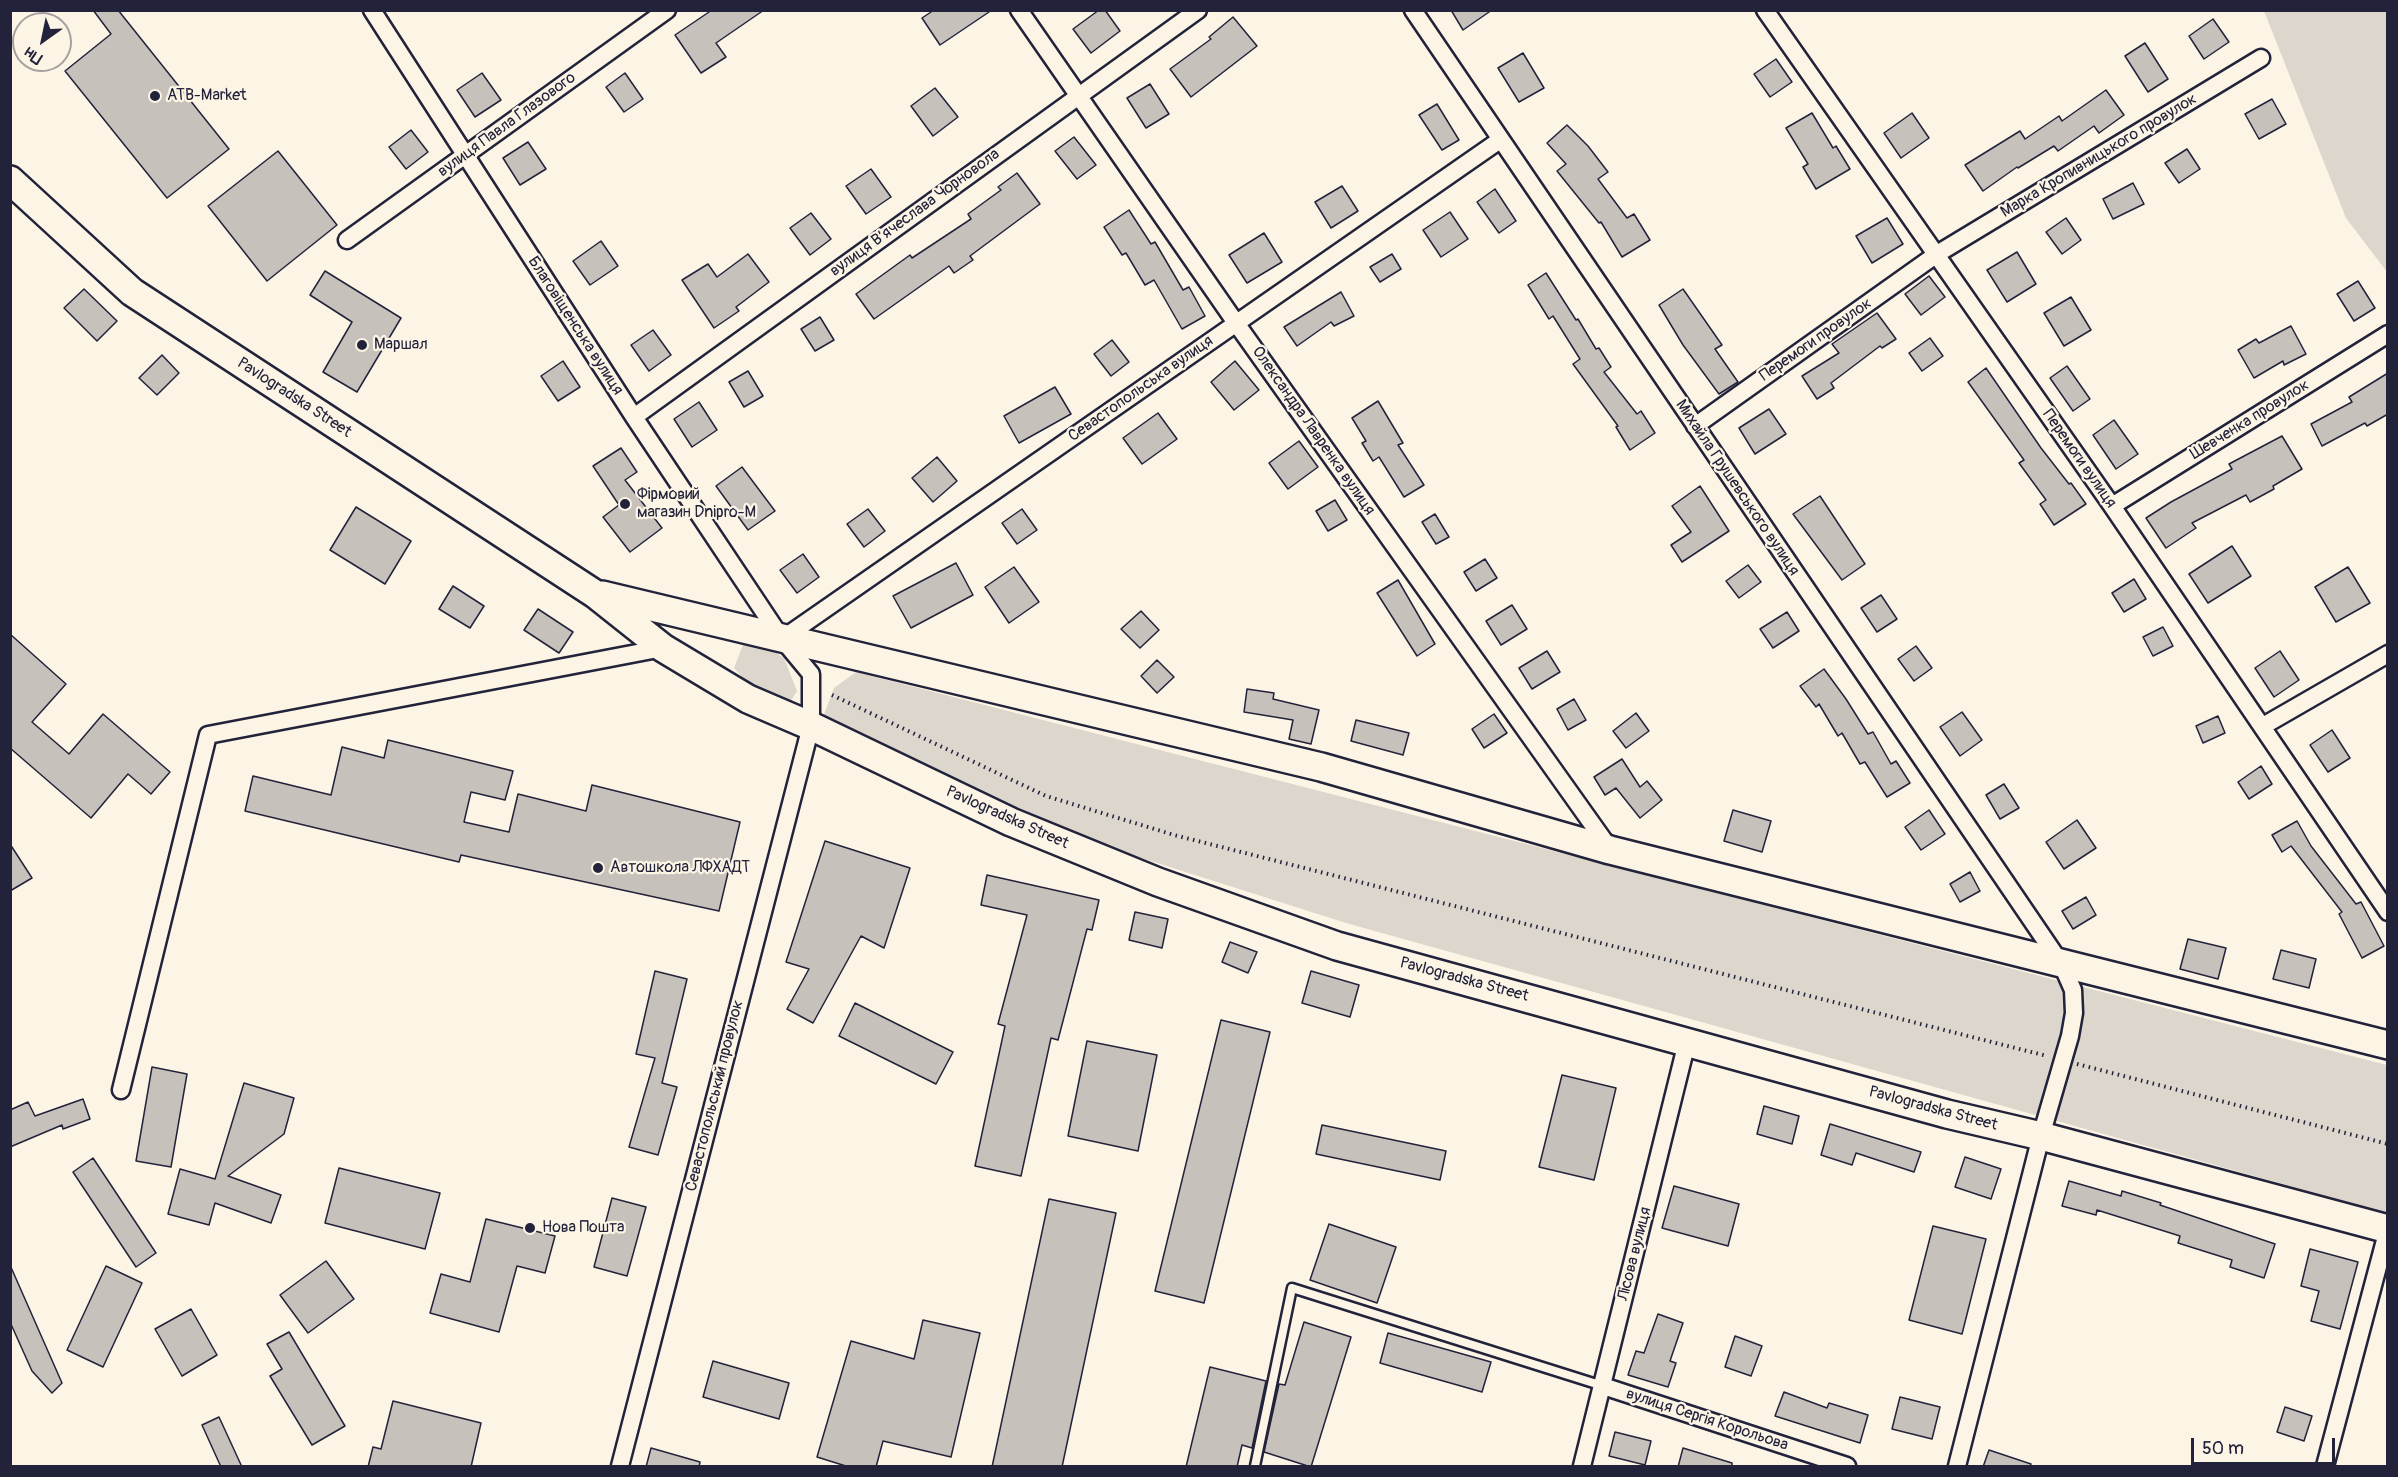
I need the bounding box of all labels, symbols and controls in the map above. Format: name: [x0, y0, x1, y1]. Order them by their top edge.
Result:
north arrow: [12, 12, 72, 72]
text: Пн: [20, 42, 46, 69]
street label: вулиця Павла Глазового: [434, 68, 580, 182]
place label: ATB-Market: [167, 86, 247, 106]
marker: ATB-Market: [148, 89, 162, 103]
street label: Марка Кропивницького провулок: [1998, 90, 2200, 222]
street label: вулиця В’ячеслава Чорновола: [826, 145, 1004, 281]
street label: Благовіщенська вулиця: [523, 253, 627, 399]
street label: Перемоги провулок: [1756, 294, 1876, 386]
street label: Севастопольська вулиця: [1065, 332, 1217, 446]
place label: Маршал: [374, 335, 428, 355]
marker: Маршал: [355, 338, 369, 352]
street label: Олександра Лавренка вулиця: [1247, 343, 1379, 519]
street label: Pavlogradska Street: [233, 354, 355, 442]
street label: Шевченка провулок: [2187, 376, 2313, 464]
street label: Михайла Грушевського вулиця: [1671, 396, 1803, 580]
street label: Перемоги вулиця: [2038, 406, 2120, 512]
place label: Фірмовий магазин Dnipro-M: [637, 485, 756, 523]
marker: Фірмовий магазин Dnipro-M: [618, 497, 632, 511]
street label: Pavlogradska Street: [943, 782, 1071, 854]
place label: Автошкола ЛФХАДТ: [610, 858, 750, 878]
marker: Автошкола ЛФХАДТ: [591, 861, 605, 875]
street label: Pavlogradska Street: [1398, 954, 1530, 1006]
street label: Севастопольський провулок: [682, 998, 748, 1194]
street label: Pavlogradska Street: [1867, 1083, 1999, 1135]
street label: Лісова вулиця: [1614, 1205, 1656, 1303]
place label: Нова Пошта: [542, 1218, 624, 1238]
marker: Нова Пошта: [523, 1221, 537, 1235]
street label: вулиця Сергія Корольова: [1623, 1385, 1791, 1455]
scale bar: [2194, 1426, 2338, 1464]
text: 50 m: [2202, 1437, 2244, 1460]

